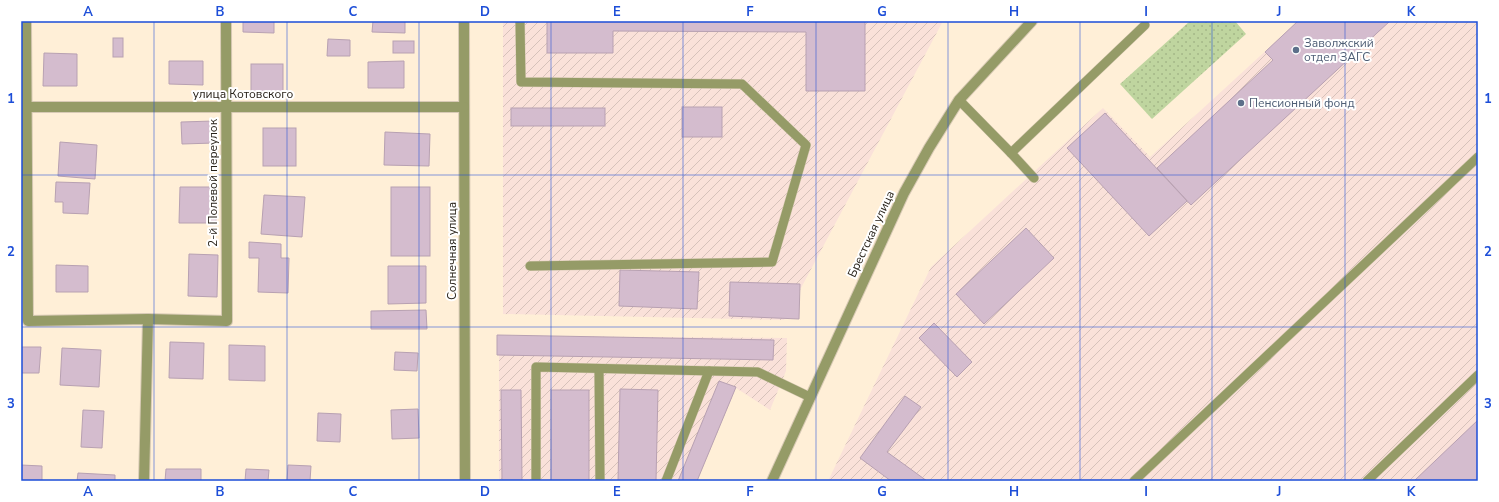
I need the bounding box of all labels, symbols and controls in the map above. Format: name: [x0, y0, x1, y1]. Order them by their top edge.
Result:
text: A: [83, 3, 93, 21]
text: B: [216, 3, 225, 21]
text: C: [349, 3, 358, 21]
text: D: [480, 3, 490, 21]
text: E: [613, 3, 621, 21]
text: F: [746, 3, 754, 21]
text: G: [877, 3, 887, 21]
text: H: [1009, 3, 1019, 21]
text: I: [1144, 3, 1148, 21]
text: J: [1276, 3, 1281, 21]
text: K: [1407, 3, 1416, 21]
place label: Заволжский отдел ЗАГС: [1304, 35, 1374, 65]
marker: Заволжский отдел ЗАГС: [1291, 45, 1301, 55]
street label: улица Котовского: [193, 86, 293, 102]
text: 1: [7, 90, 15, 108]
text: 1: [1484, 90, 1492, 108]
place label: Пенсионный фонд: [1249, 95, 1355, 111]
marker: Пенсионный фонд: [1236, 98, 1246, 108]
street label: 2-й Полевой переулок: [205, 118, 221, 247]
street label: Брестская улица: [844, 188, 898, 280]
street label: Солнечная улица: [444, 202, 460, 300]
text: 2: [7, 243, 15, 261]
text: 2: [1484, 243, 1492, 261]
text: 3: [7, 395, 15, 413]
text: 3: [1484, 395, 1492, 413]
text: A: [83, 483, 93, 501]
text: B: [216, 483, 225, 501]
text: C: [349, 483, 358, 501]
text: D: [480, 483, 490, 501]
text: E: [613, 483, 621, 501]
text: F: [746, 483, 754, 501]
text: G: [877, 483, 887, 501]
text: H: [1009, 483, 1019, 501]
text: I: [1144, 483, 1148, 501]
text: J: [1276, 483, 1281, 501]
text: K: [1407, 483, 1416, 501]

